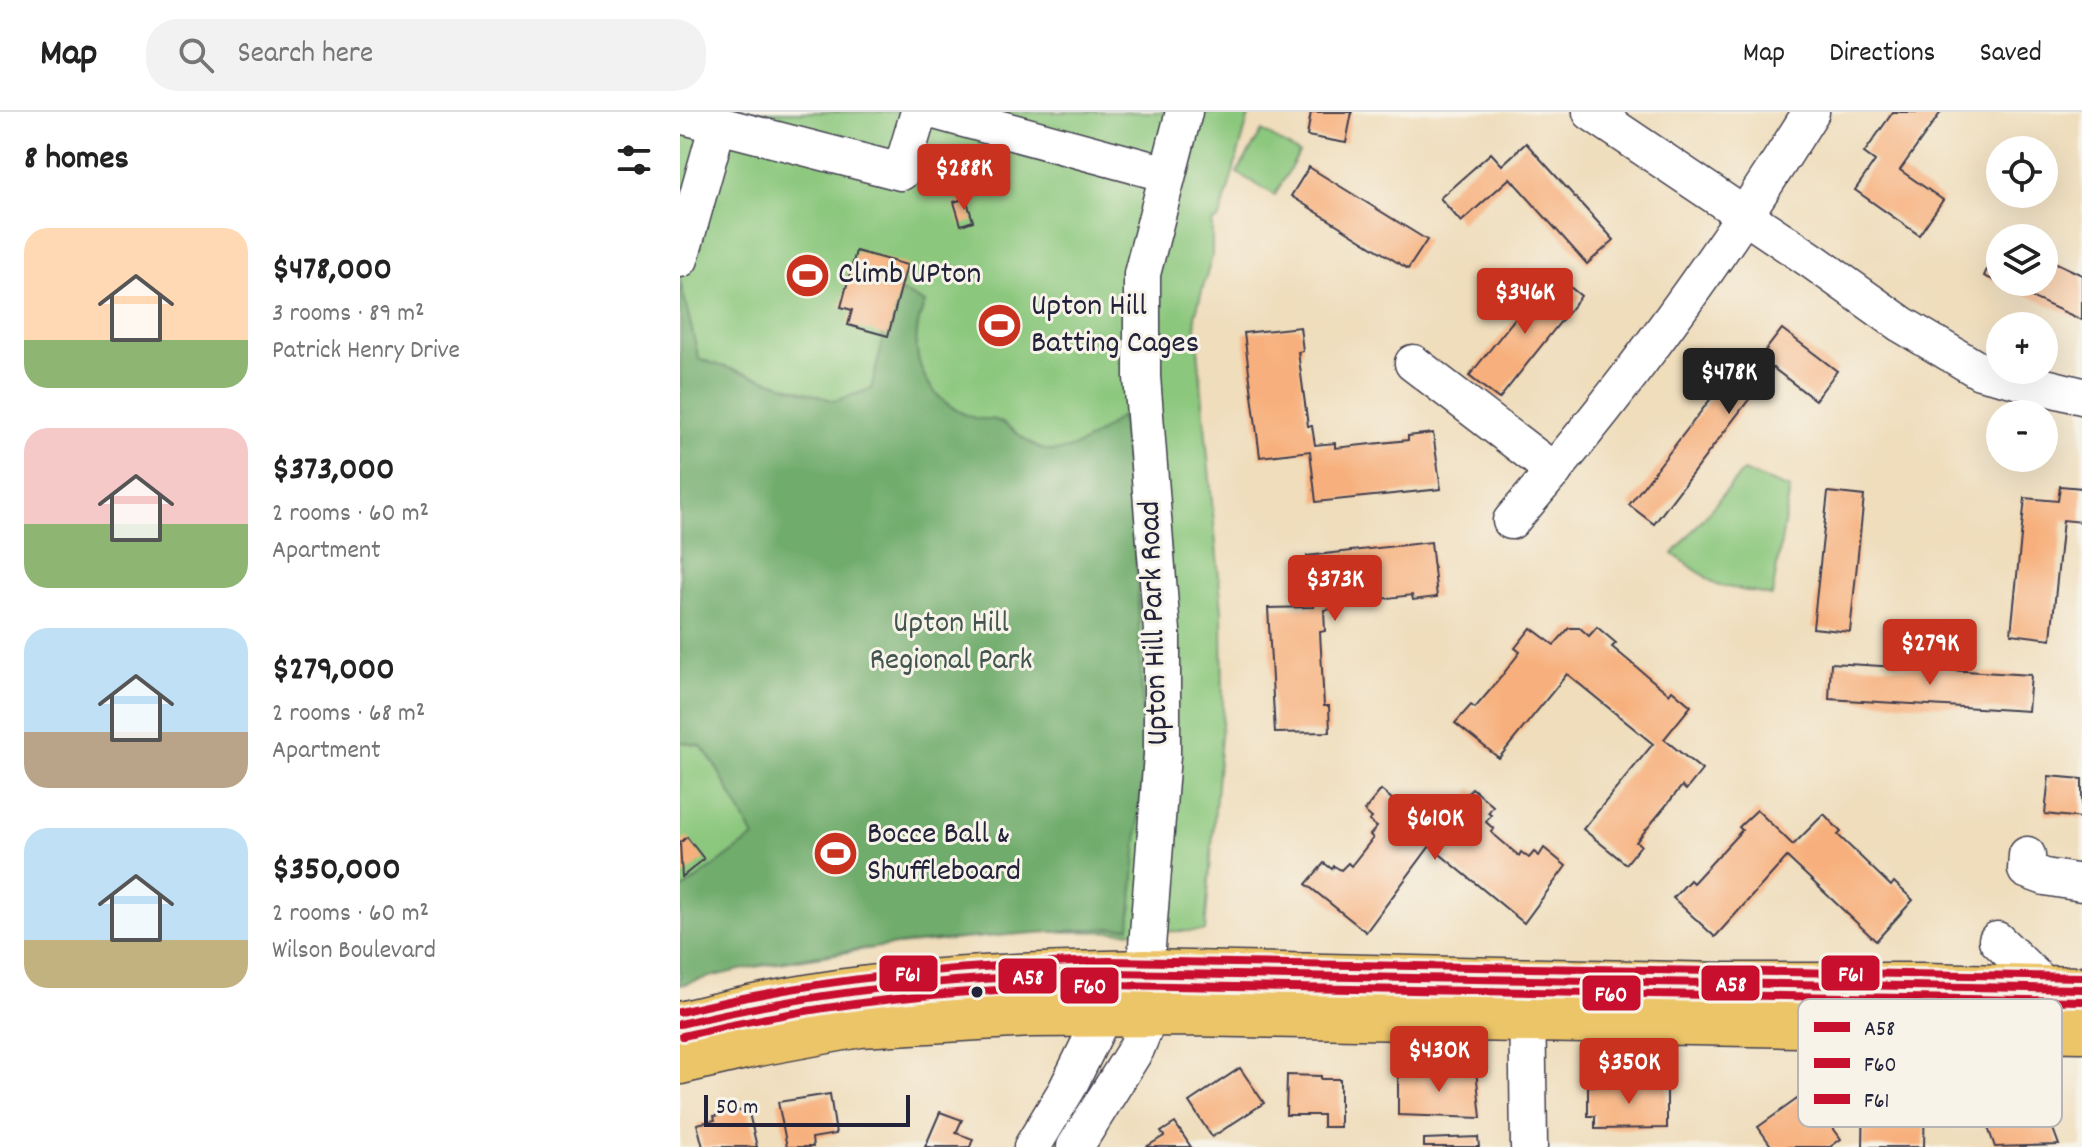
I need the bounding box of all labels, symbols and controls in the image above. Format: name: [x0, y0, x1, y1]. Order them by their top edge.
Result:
search box: [146, 19, 706, 91]
text: Map: [40, 28, 98, 83]
icon: search: [174, 33, 218, 77]
text: Search here: [238, 34, 373, 77]
text: Map: [1743, 35, 1785, 75]
text: Directions: [1829, 35, 1935, 75]
text: Saved: [1979, 35, 2042, 75]
text: 8 homes: [24, 136, 129, 185]
map controls: [1986, 136, 2058, 472]
button: locate: [1986, 136, 2058, 208]
icon: filters: [612, 138, 656, 182]
pin: $288K: [908, 144, 1020, 212]
text: $288K: [935, 151, 993, 188]
button: layers: [1986, 224, 2058, 296]
text: $478,000: [272, 247, 392, 296]
sports icon: Climb UPton: [783, 252, 831, 300]
place label: Climb UPton: [838, 253, 981, 299]
icon: home: [88, 260, 184, 356]
pin: $346K: [1469, 268, 1581, 336]
text: $346K: [1495, 275, 1555, 312]
place label: Upton Hill Batting Cages: [1031, 285, 1199, 368]
text: 3 rooms · 89 m²: [272, 296, 425, 333]
sports icon: Upton Hill Batting Cages: [976, 302, 1024, 350]
button: +: [1986, 312, 2058, 384]
text: Patrick Henry Drive: [272, 333, 460, 370]
pin: $478K: [1673, 348, 1785, 416]
text: $478K: [1701, 355, 1757, 392]
button: −: [1986, 400, 2058, 472]
text: $373,000: [272, 447, 395, 496]
icon: home: [88, 460, 184, 556]
text: 2 rooms · 60 m²: [272, 496, 429, 533]
street label: Upton Hill Park Road: [1129, 500, 1183, 746]
text: Apartment: [272, 533, 381, 570]
pin: $373K: [1279, 555, 1391, 623]
text: $373K: [1306, 562, 1364, 599]
park label: Upton Hill Regional Park: [869, 602, 1033, 685]
pin: $279K: [1874, 619, 1986, 687]
text: $279K: [1901, 626, 1959, 663]
text: $279,000: [272, 647, 395, 696]
icon: home: [88, 660, 184, 756]
text: 2 rooms · 68 m²: [272, 696, 425, 733]
text: Apartment: [272, 733, 381, 770]
pin: $610K: [1379, 794, 1491, 862]
text: $610K: [1406, 801, 1464, 838]
place label: Bocce Ball & Shuffleboard: [867, 813, 1021, 896]
sports icon: Bocce Ball & Shuffleboard: [812, 830, 860, 878]
text: $350,000: [272, 847, 401, 896]
icon: home: [88, 860, 184, 956]
text: 2 rooms · 60 m²: [272, 896, 429, 933]
text: Wilson Boulevard: [272, 933, 436, 970]
line badge: F61: [878, 954, 939, 993]
line badge: F61: [1820, 954, 1881, 992]
line badge: A58: [997, 957, 1058, 995]
text: F61: [895, 961, 921, 992]
text: F61: [1838, 961, 1864, 992]
text: A58: [1012, 964, 1044, 995]
line badge: A58: [1700, 964, 1761, 1002]
line badge: F60: [1059, 966, 1120, 1005]
text: A58: [1715, 971, 1747, 1002]
text: F60: [1074, 973, 1106, 1004]
line badge: F60: [1581, 974, 1642, 1012]
text: F60: [1595, 981, 1627, 1012]
unlabelled marker: [969, 984, 985, 1000]
legend: [1798, 999, 2062, 1127]
text: A58: [1864, 1015, 1895, 1046]
pin: $430K: [1383, 1026, 1495, 1094]
text: $430K: [1408, 1033, 1470, 1070]
pin: $350K: [1573, 1038, 1685, 1106]
text: $350K: [1598, 1045, 1660, 1082]
text: F60: [1864, 1051, 1897, 1082]
text: F61: [1864, 1087, 1889, 1118]
scale bar: [704, 1091, 910, 1127]
text: 50 m: [716, 1093, 758, 1124]

